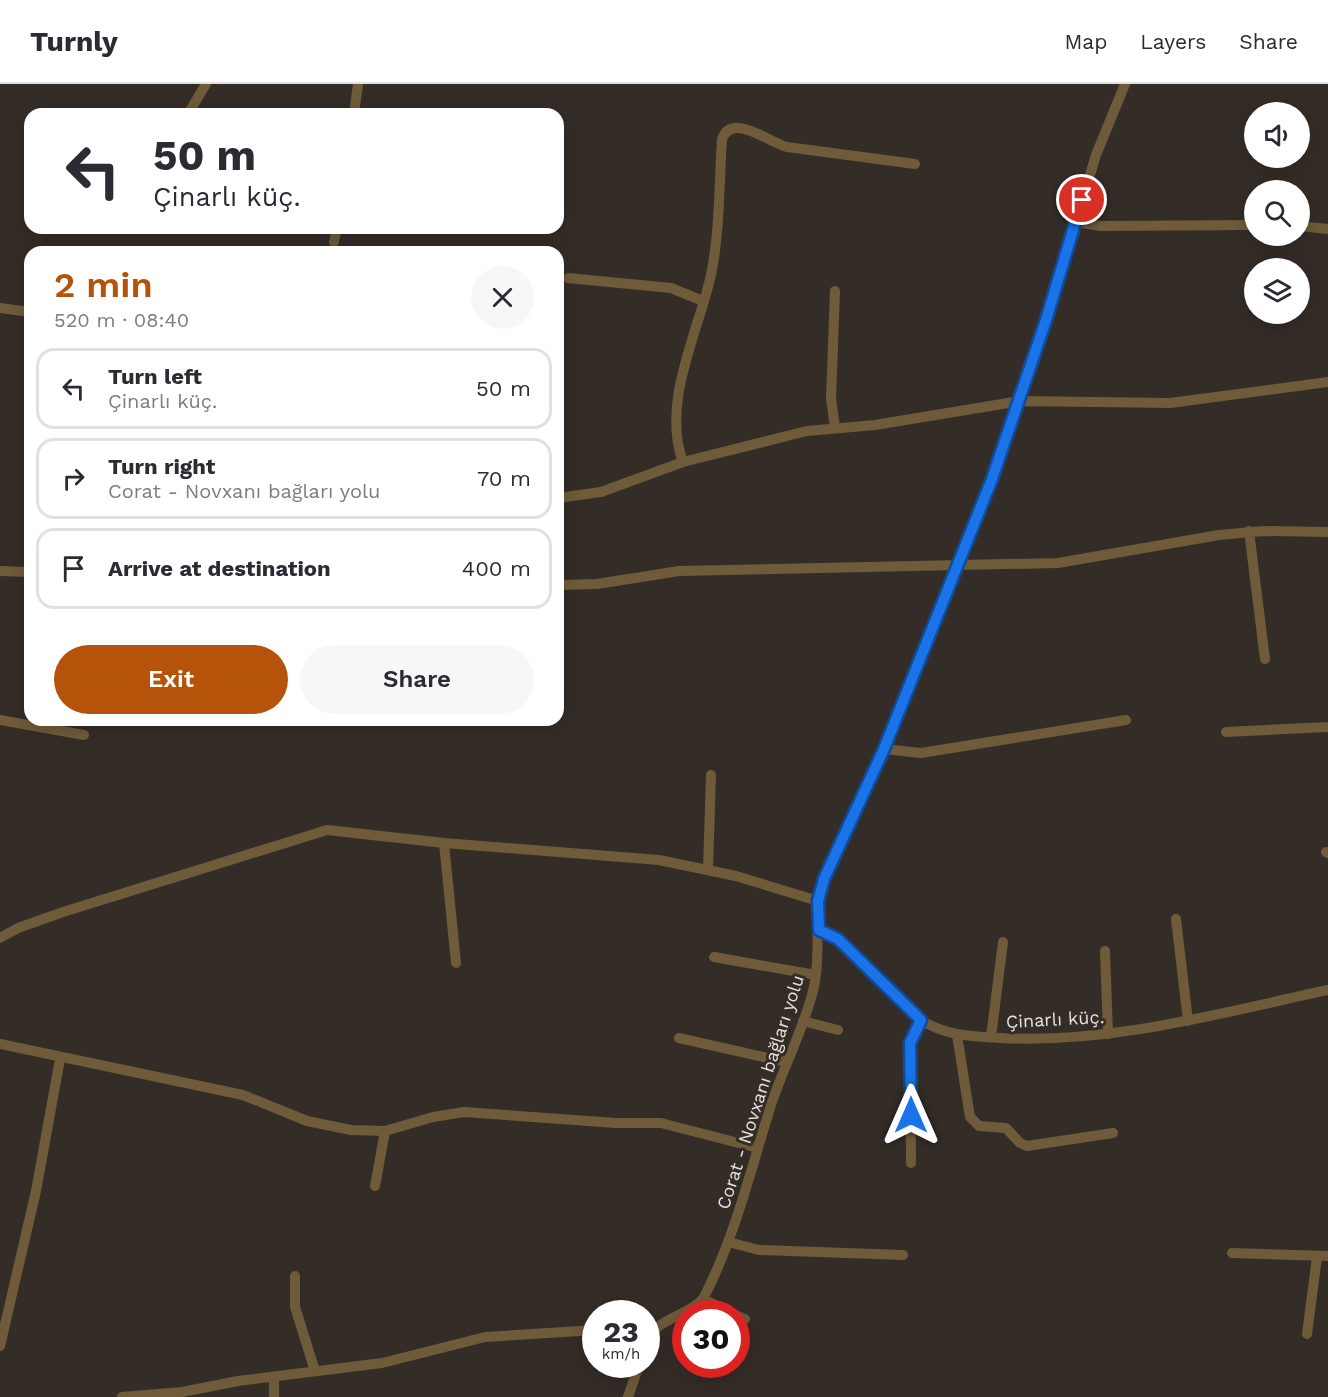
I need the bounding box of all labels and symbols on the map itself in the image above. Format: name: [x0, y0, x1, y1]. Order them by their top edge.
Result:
pin: [1056, 174, 1107, 225]
street label: Corat - Novxanı bağları yolu: [712, 972, 808, 1212]
street label: Çinarlı küç.: [1005, 1006, 1105, 1032]
position arrow: [879, 1083, 943, 1147]
speed limit sign: 30: [672, 1300, 750, 1378]

